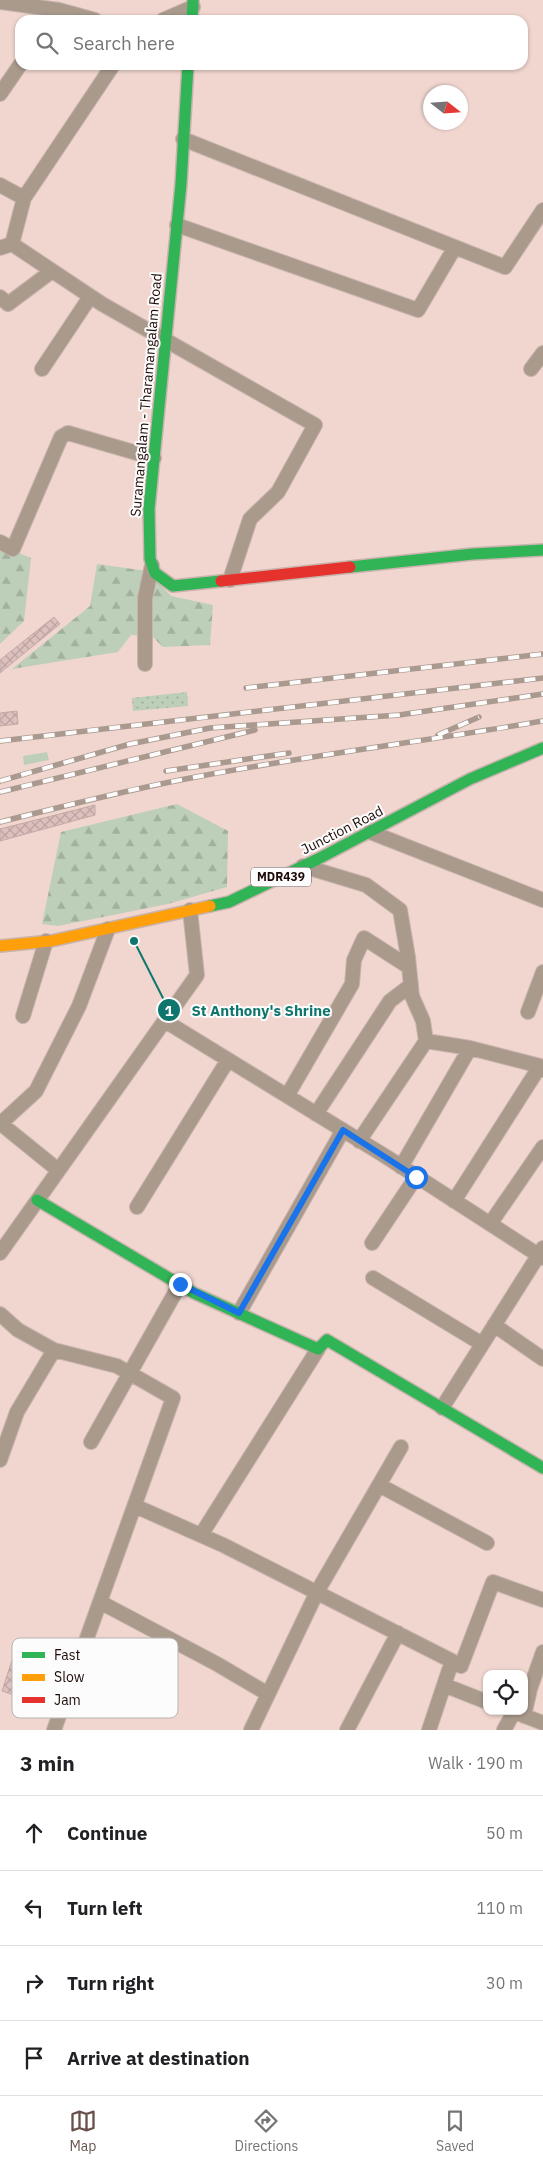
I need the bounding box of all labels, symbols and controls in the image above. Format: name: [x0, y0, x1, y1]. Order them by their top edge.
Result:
search box: [15, 15, 528, 70]
icon: search: [33, 29, 61, 57]
text: Search here: [73, 31, 175, 55]
north arrow: [423, 85, 468, 130]
street label: Suramangalam - Tharamangalam Road: [126, 273, 166, 517]
street label: Junction Road: [298, 802, 386, 858]
road number: MDR439: [251, 868, 311, 886]
callout: St Anthony's Shrine: [157, 995, 341, 1025]
text: 1: [164, 1001, 174, 1020]
text: St Anthony's Shrine: [191, 1001, 331, 1020]
route start: [405, 1166, 428, 1189]
route end: [169, 1273, 192, 1296]
legend: [12, 1638, 178, 1718]
text: Fast: [54, 1646, 80, 1664]
text: Slow: [54, 1668, 85, 1686]
map controls: [483, 1670, 528, 1715]
button: locate: [483, 1670, 528, 1715]
text: Jam: [54, 1691, 81, 1709]
text: 3 min: [20, 1749, 75, 1777]
text: Walk · 190 m: [428, 1753, 523, 1773]
icon: ahead: [20, 1819, 48, 1847]
text: Continue: [67, 1821, 147, 1845]
text: 50 m: [486, 1823, 523, 1843]
icon: left: [20, 1894, 48, 1922]
text: Turn left: [67, 1896, 143, 1920]
text: 110 m: [476, 1898, 523, 1918]
icon: right: [20, 1969, 48, 1997]
text: Turn right: [67, 1971, 154, 1995]
text: 30 m: [486, 1973, 523, 1993]
icon: arrive: [20, 2044, 48, 2072]
text: Arrive at destination: [67, 2046, 250, 2070]
tab: Map: [69, 2107, 97, 2155]
tab: Directions: [235, 2107, 298, 2155]
tab: Saved: [436, 2107, 474, 2155]

